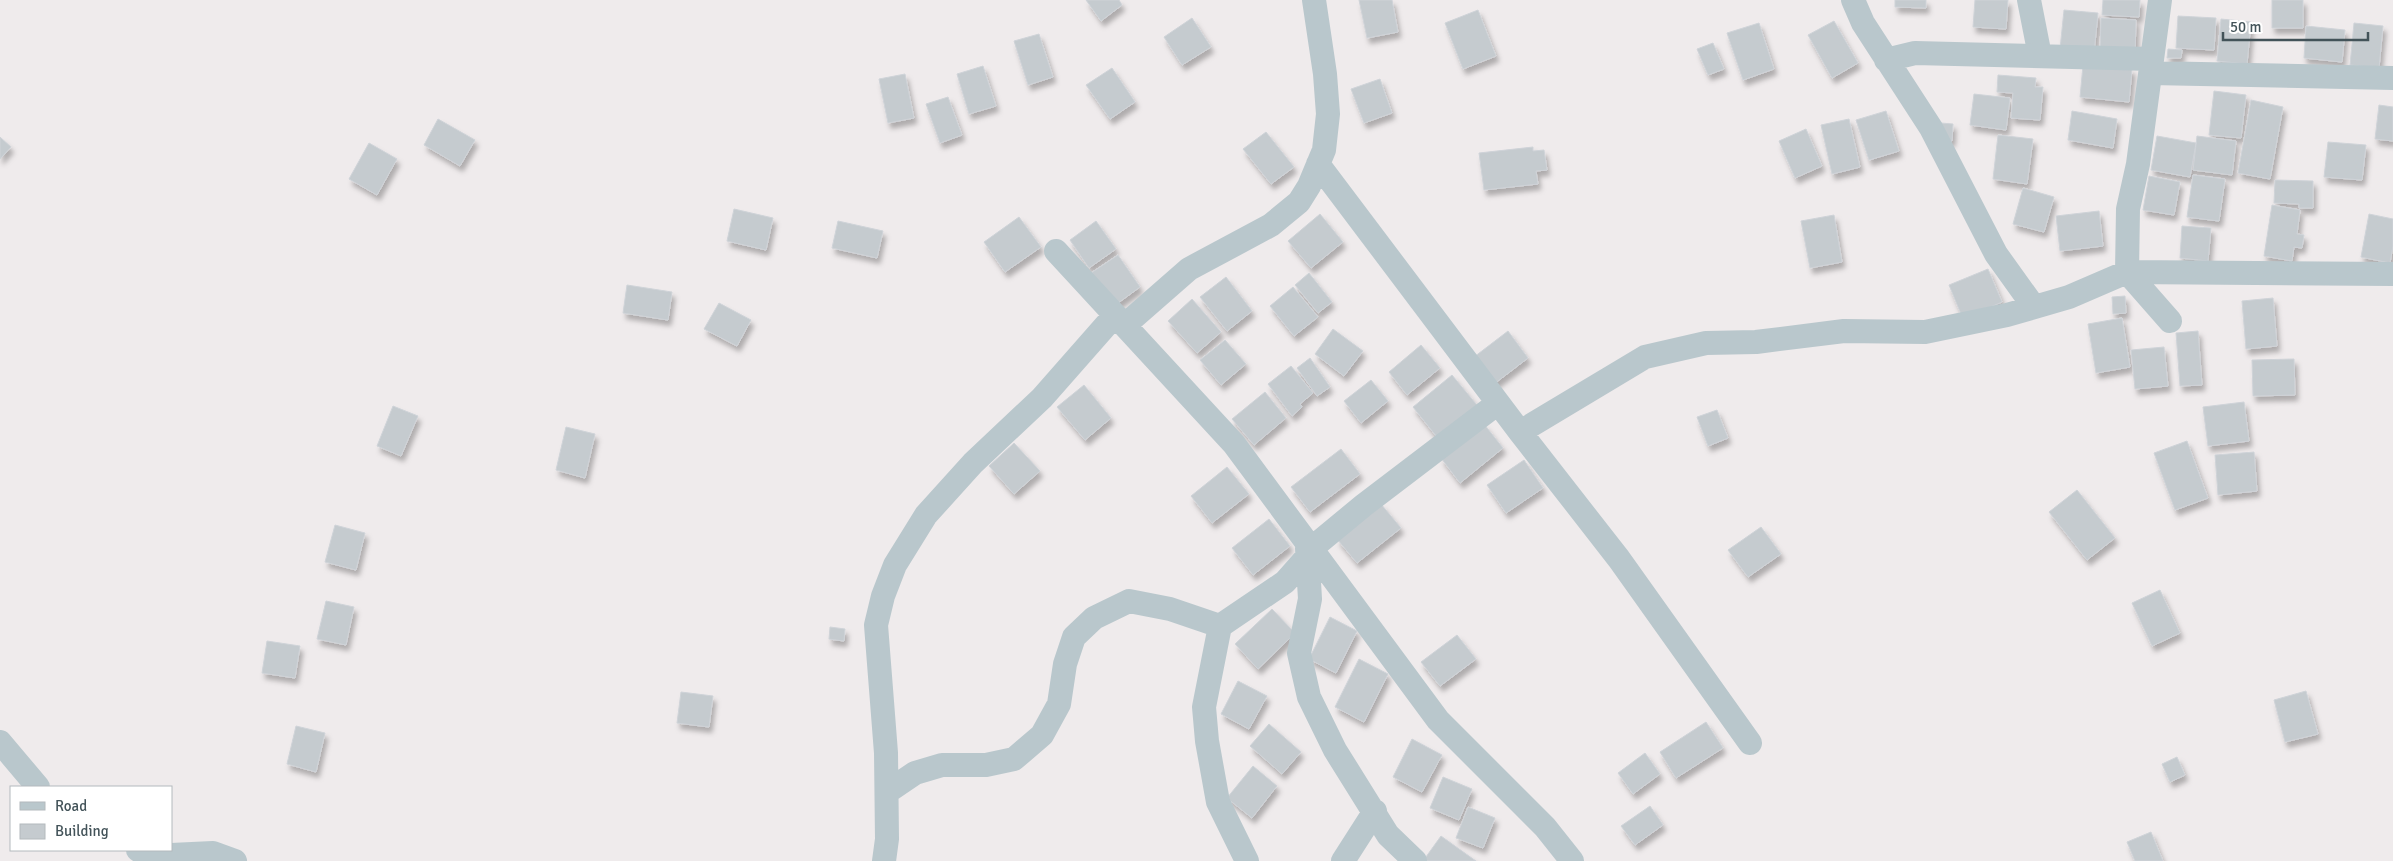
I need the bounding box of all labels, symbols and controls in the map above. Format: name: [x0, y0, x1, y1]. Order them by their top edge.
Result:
scale bar: [2223, 10, 2368, 42]
text: 50 m: [2230, 18, 2261, 36]
legend: [10, 786, 172, 851]
text: Road: [55, 797, 87, 815]
text: Building: [55, 822, 109, 840]

